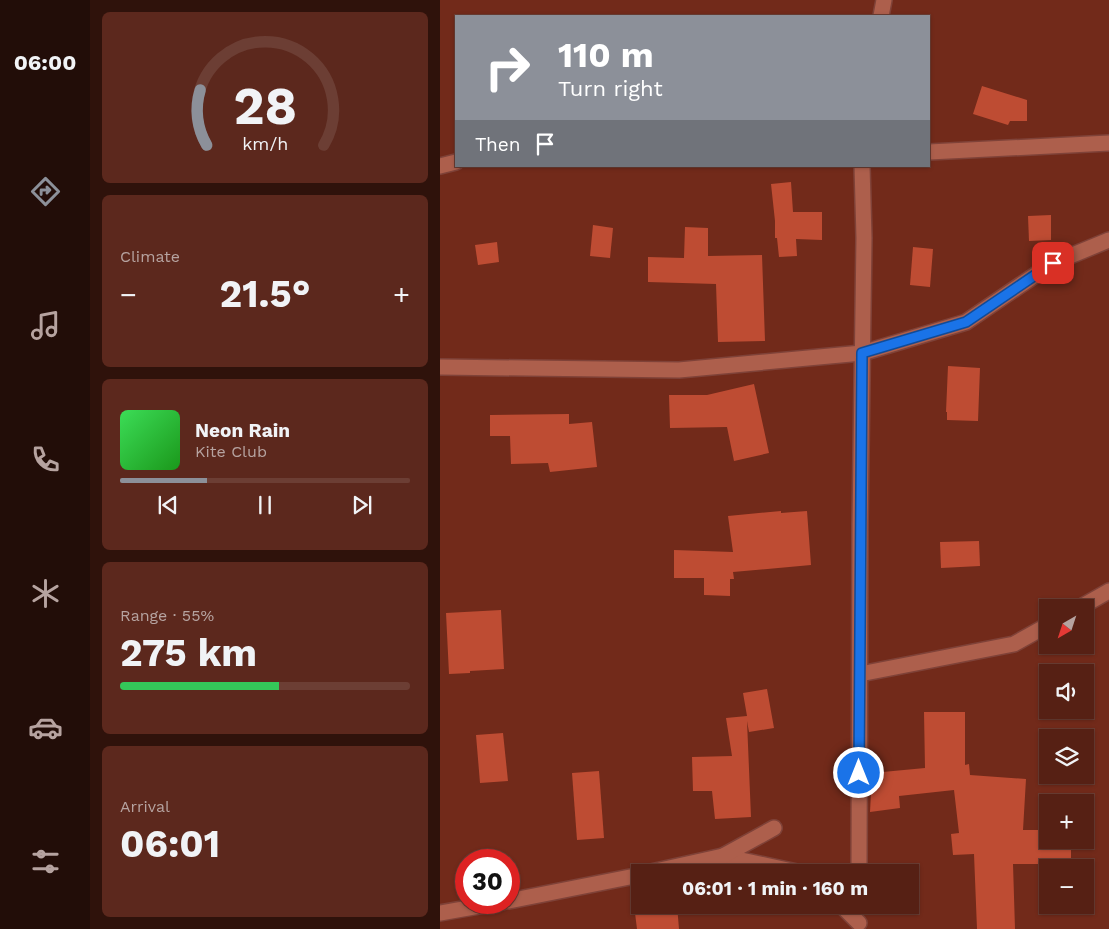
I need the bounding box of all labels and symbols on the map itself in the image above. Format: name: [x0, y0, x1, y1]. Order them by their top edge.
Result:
pin: [1032, 242, 1074, 284]
north arrow: [1039, 599, 1094, 654]
position arrow: [832, 746, 884, 798]
speed limit sign: 30: [455, 849, 520, 914]

